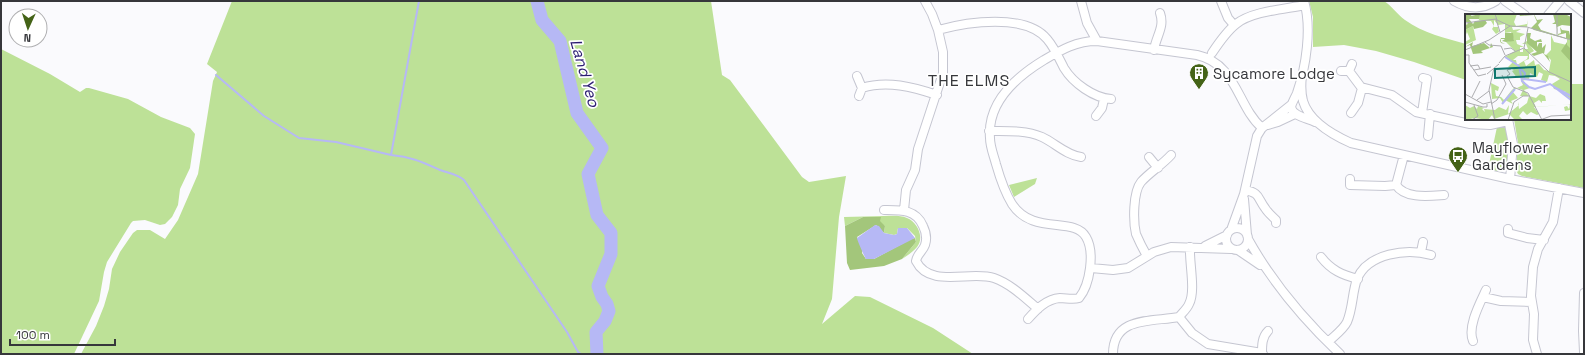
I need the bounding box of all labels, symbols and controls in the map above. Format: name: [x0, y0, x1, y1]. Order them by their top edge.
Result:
north arrow: [8, 8, 48, 48]
inset map: [1465, 14, 1571, 120]
text: N: [23, 31, 32, 45]
water label: Land Yeo: [565, 37, 605, 110]
building icon: Sycamore Lodge: [1188, 62, 1210, 90]
place label: Sycamore Lodge: [1213, 64, 1335, 83]
district label: THE ELMS: [928, 70, 1010, 91]
place label: Mayflower Gardens: [1472, 138, 1548, 174]
bus stop icon: Mayflower Gardens: [1447, 145, 1469, 173]
scale bar: [10, 321, 115, 347]
text: 100 m: [16, 327, 50, 343]

